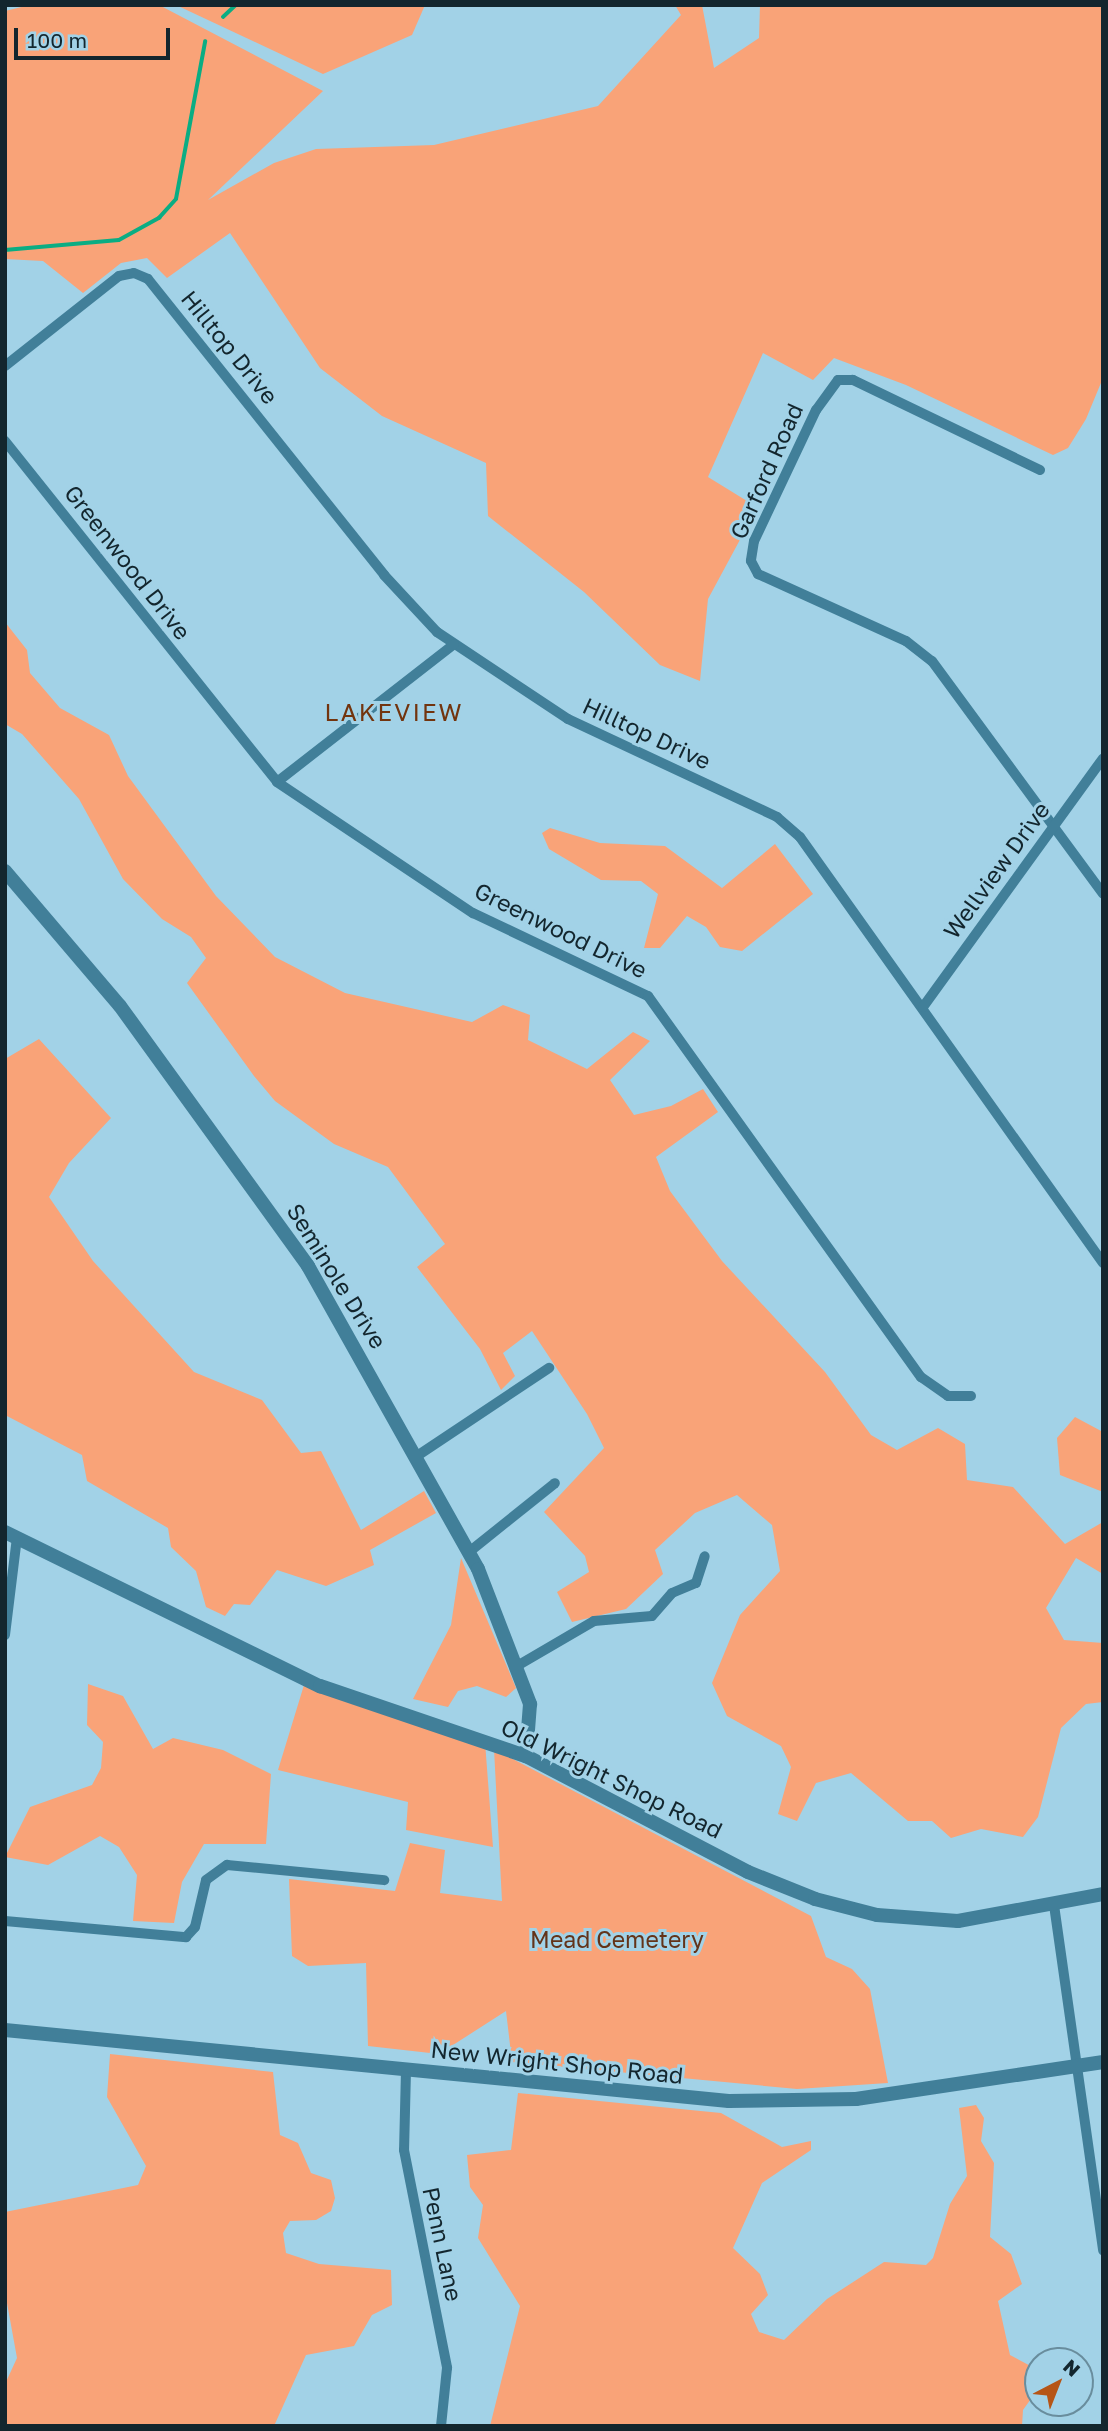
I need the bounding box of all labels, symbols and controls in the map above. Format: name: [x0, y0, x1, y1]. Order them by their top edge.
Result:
scale bar: [18, 14, 173, 58]
text: 100 m: [27, 27, 87, 53]
street label: Hilltop Drive: [176, 285, 284, 409]
street label: Garford Road: [724, 399, 808, 543]
street label: Greenwood Drive: [59, 479, 197, 645]
street label: Hilltop Drive: [579, 691, 715, 775]
district label: LAKEVIEW: [325, 698, 463, 726]
street label: Wellview Drive: [937, 796, 1055, 944]
street label: Greenwood Drive: [470, 876, 652, 984]
street label: Seminole Drive: [281, 1198, 393, 1354]
street label: Old Wright Shop Road: [497, 1712, 727, 1844]
park label: Mead Cemetery: [530, 1925, 704, 1953]
street label: New Wright Shop Road: [429, 2035, 685, 2089]
street label: Penn Lane: [417, 2184, 469, 2304]
north arrow: [1024, 2347, 1094, 2417]
text: N: [1059, 2354, 1085, 2381]

